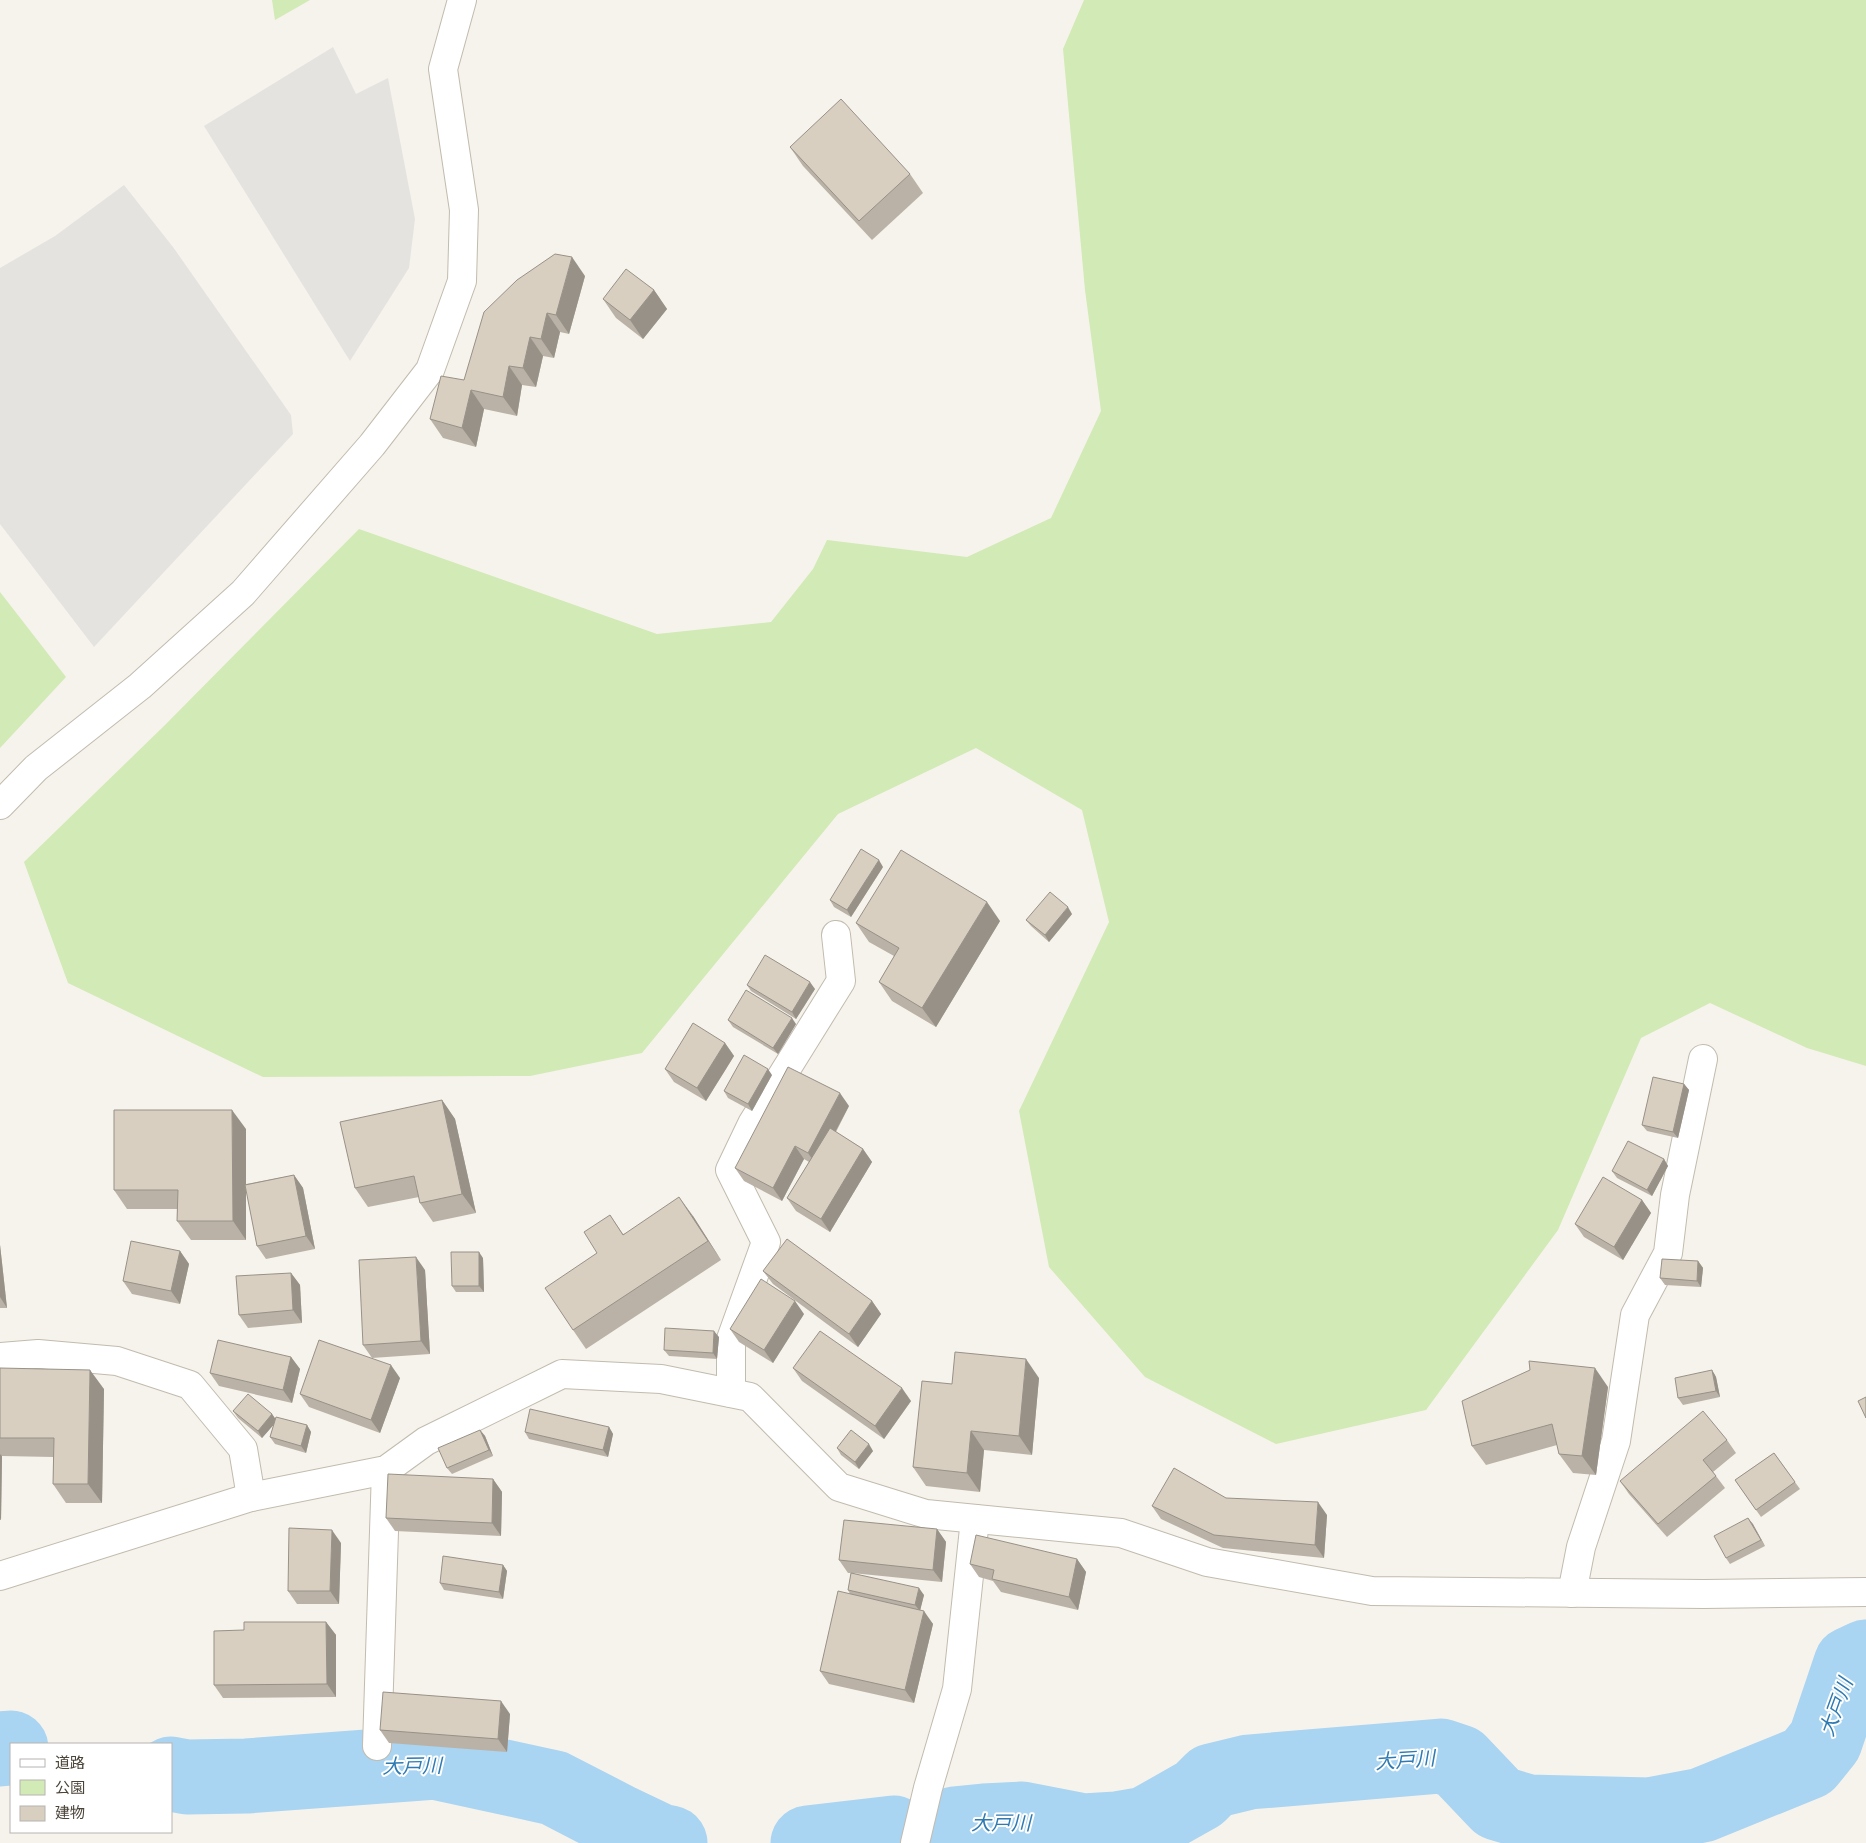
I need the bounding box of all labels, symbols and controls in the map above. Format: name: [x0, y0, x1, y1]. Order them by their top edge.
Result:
water label: 大戸川: [1814, 1672, 1859, 1740]
legend: [10, 1743, 172, 1833]
water label: 大戸川: [1374, 1745, 1438, 1775]
water label: 大戸川: [382, 1752, 444, 1780]
text: 道路: [55, 1753, 85, 1772]
text: 公園: [55, 1778, 85, 1797]
text: 建物: [55, 1803, 85, 1822]
water label: 大戸川: [971, 1810, 1033, 1836]

